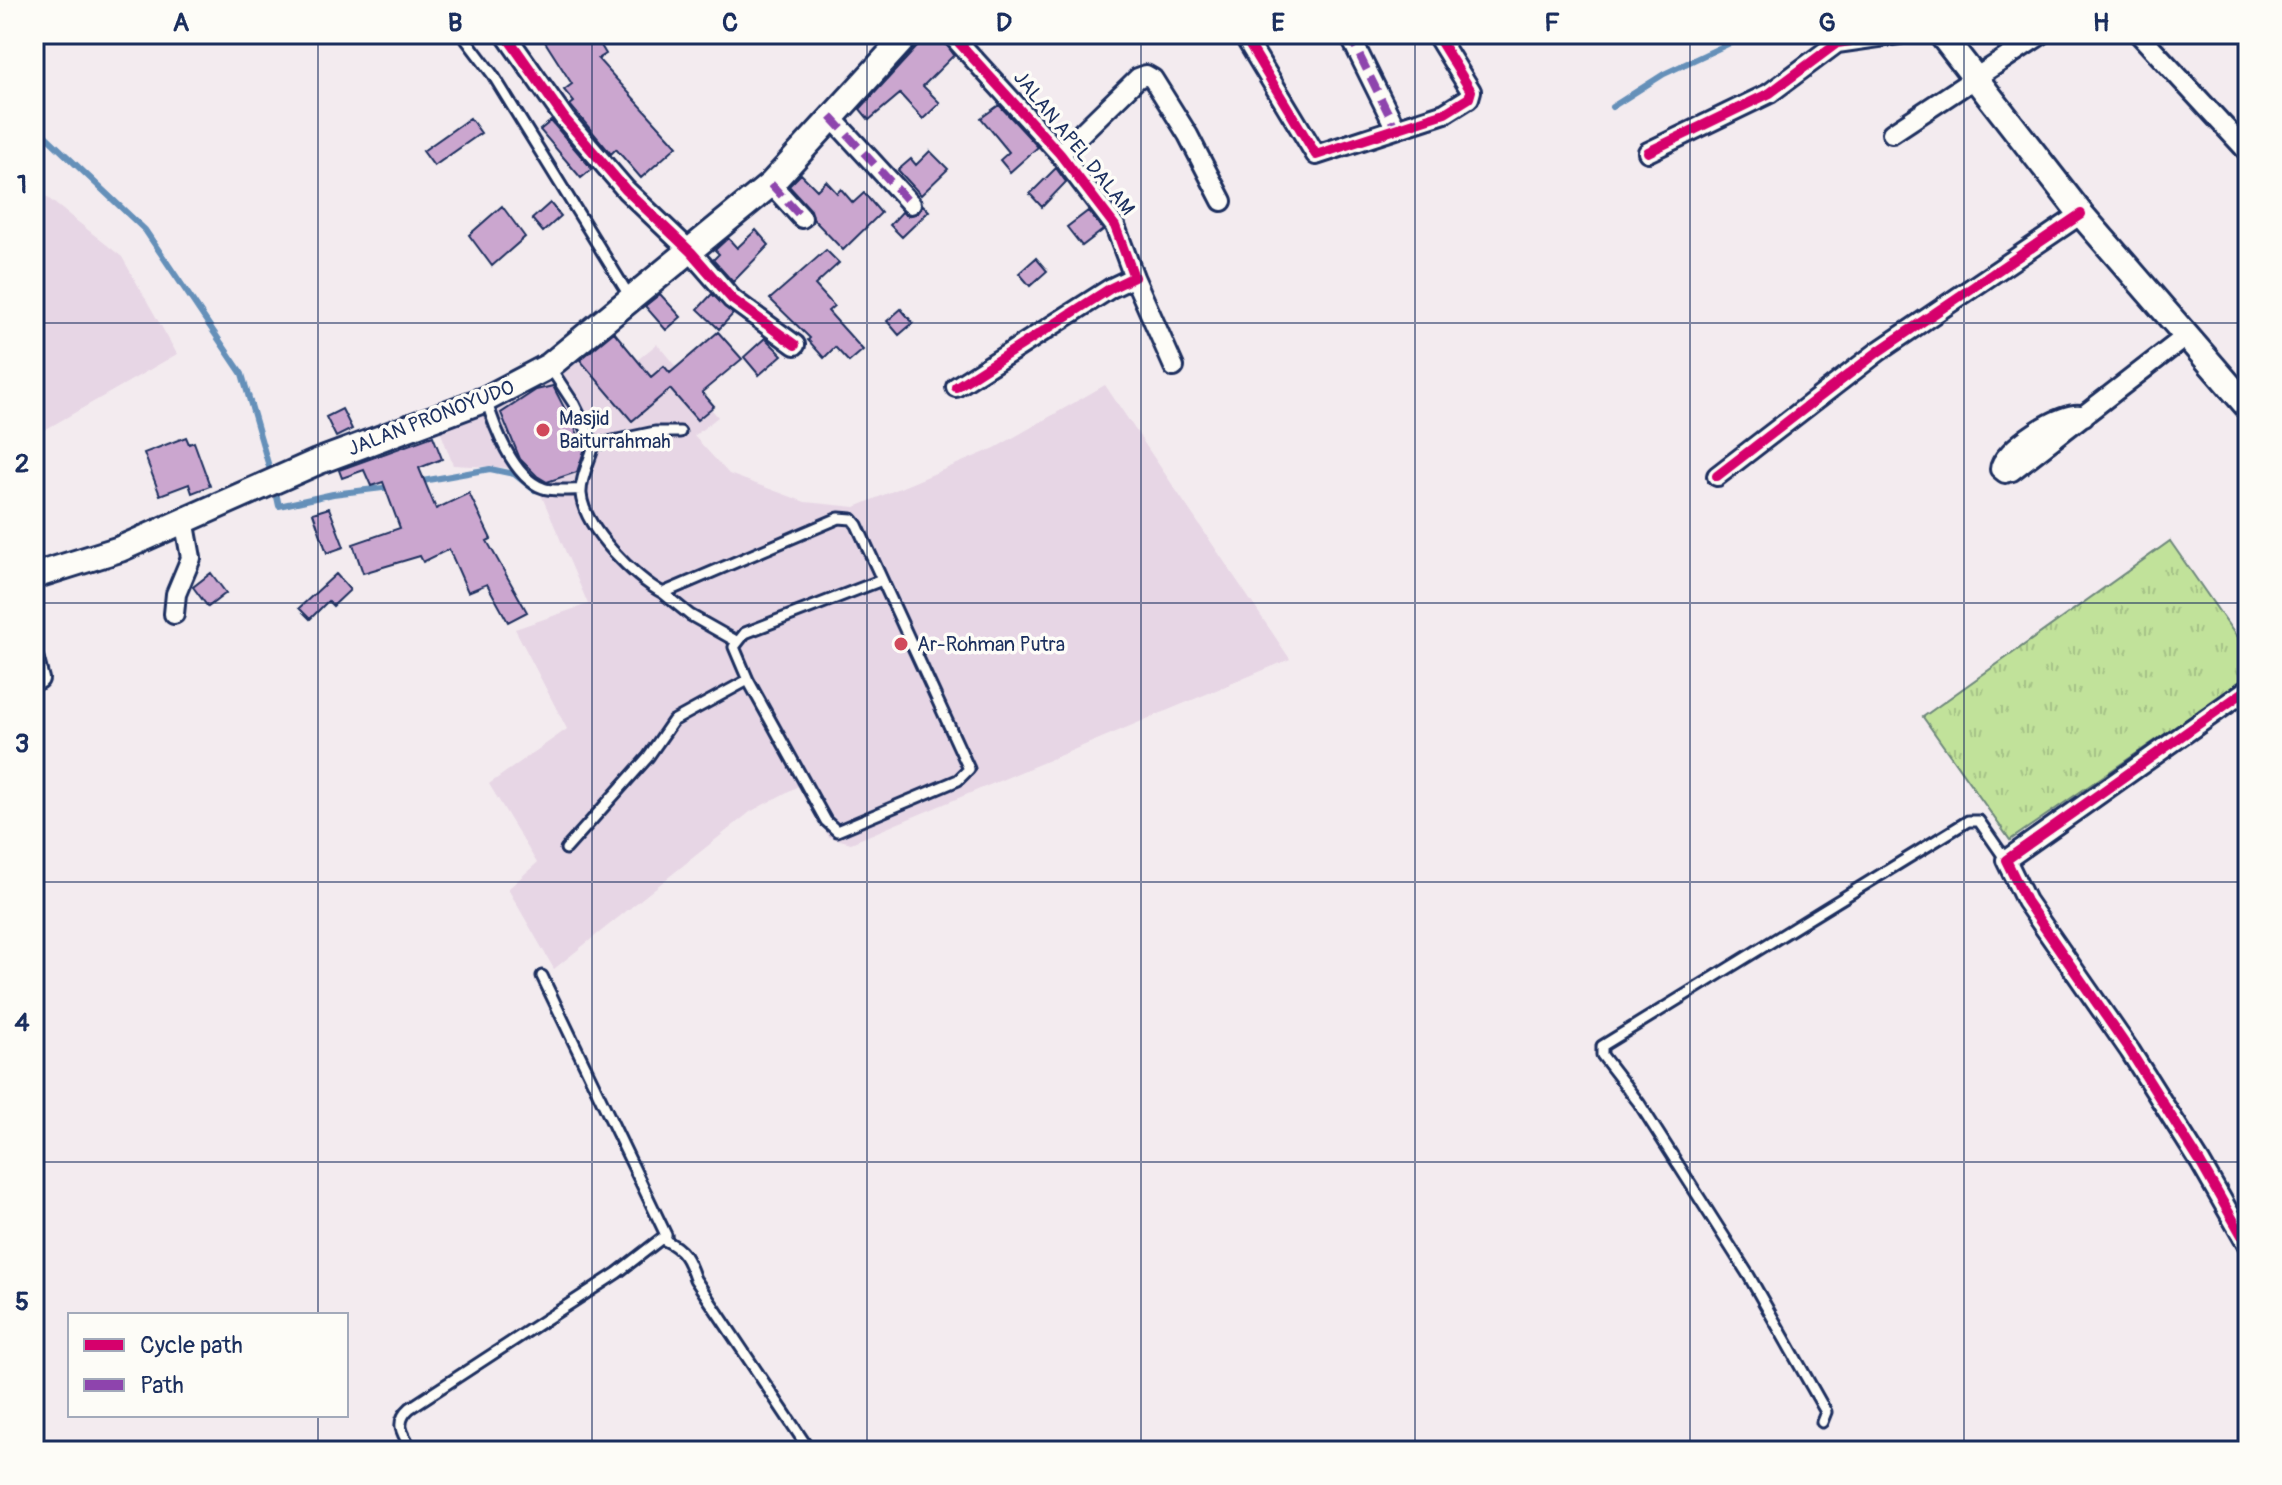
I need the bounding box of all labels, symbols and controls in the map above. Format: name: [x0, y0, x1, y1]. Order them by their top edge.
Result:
text: A: [173, 7, 190, 39]
text: B: [448, 7, 462, 39]
text: C: [722, 7, 738, 39]
text: D: [996, 7, 1012, 39]
text: E: [1271, 7, 1285, 39]
text: F: [1544, 7, 1560, 39]
text: G: [1818, 7, 1836, 39]
text: H: [2093, 7, 2109, 39]
street label: JALAN APEL DALAM: [1008, 66, 1140, 220]
text: 1: [17, 169, 27, 201]
street label: JALAN PRONOYUDO: [344, 375, 518, 461]
place label: Masjid Baiturrahmah: [559, 406, 671, 454]
marker: Masjid Baiturrahmah: [534, 421, 552, 439]
text: 2: [15, 448, 29, 480]
place label: Ar-Rohman Putra: [917, 632, 1065, 657]
marker: Ar-Rohman Putra: [892, 635, 910, 653]
text: 3: [15, 728, 29, 760]
text: 4: [14, 1007, 30, 1039]
text: 5: [15, 1286, 29, 1318]
legend: [68, 1313, 348, 1417]
text: Cycle path: [140, 1331, 243, 1360]
text: Path: [140, 1371, 184, 1400]

